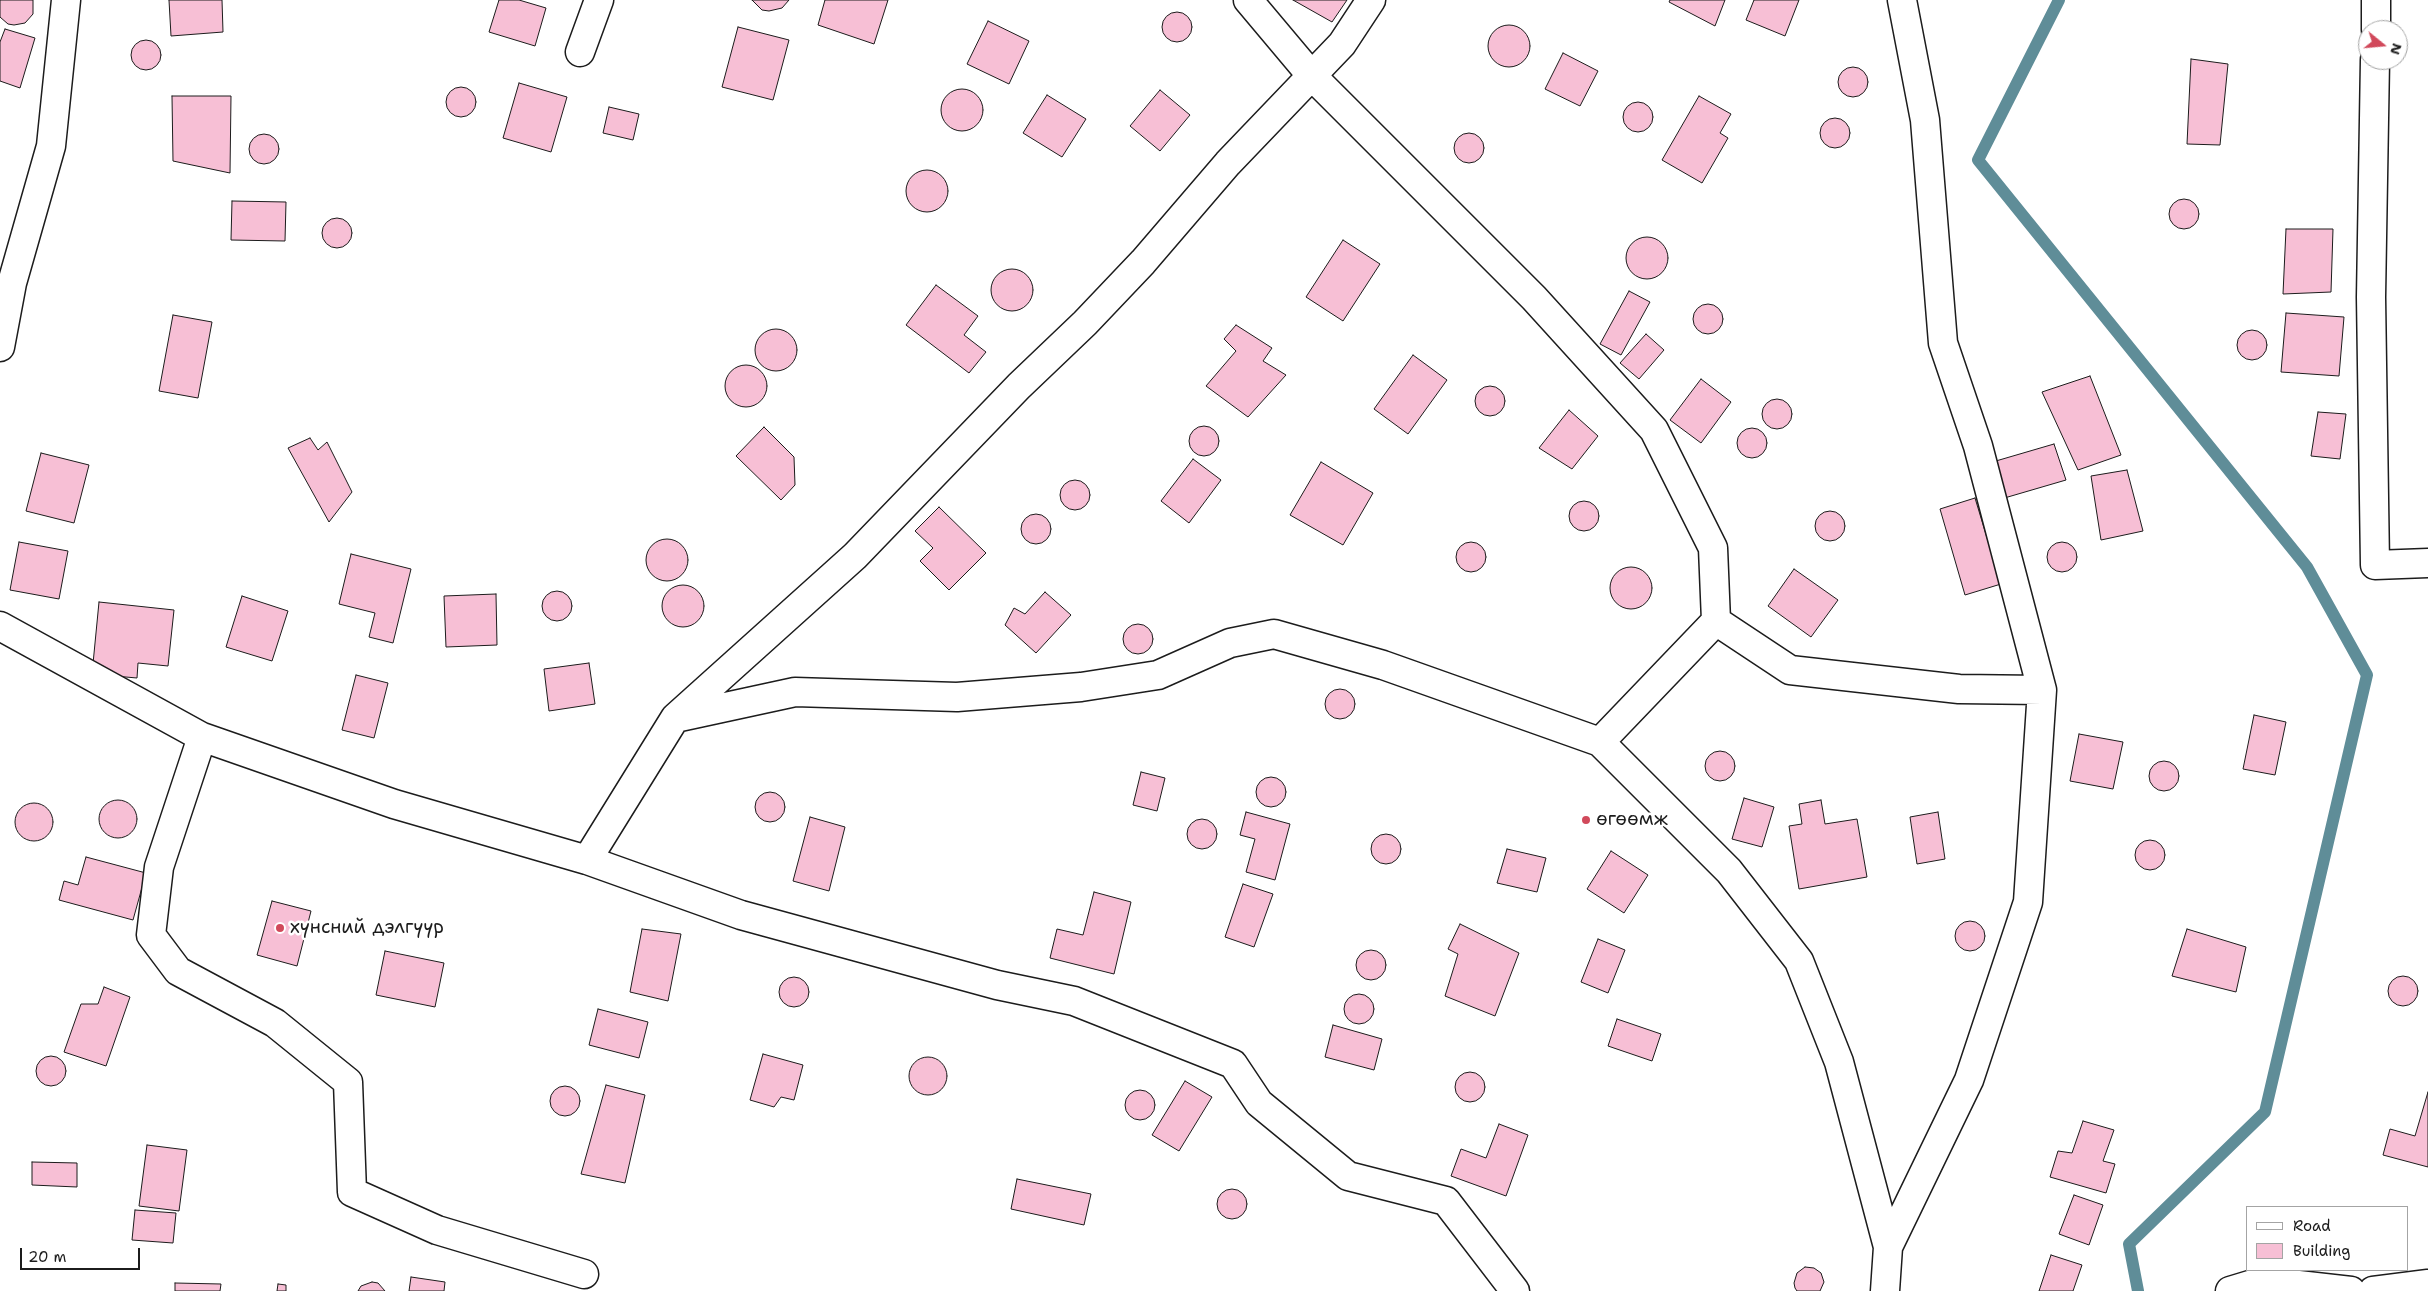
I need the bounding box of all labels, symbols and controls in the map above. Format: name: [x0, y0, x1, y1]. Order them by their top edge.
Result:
north arrow: [2358, 20, 2408, 70]
text: N: [2386, 41, 2407, 57]
place label: өгөөмж: [1596, 809, 1668, 831]
marker: өгөөмж: [1580, 814, 1592, 826]
place label: хүнсний дэлгүүр: [290, 917, 444, 939]
marker: хүнсний дэлгүүр: [274, 922, 286, 934]
legend: [2246, 1206, 2408, 1271]
text: Road: [2293, 1216, 2331, 1236]
scale bar: [22, 1238, 142, 1270]
text: Building: [2293, 1241, 2350, 1261]
text: 20 m: [28, 1247, 67, 1267]

